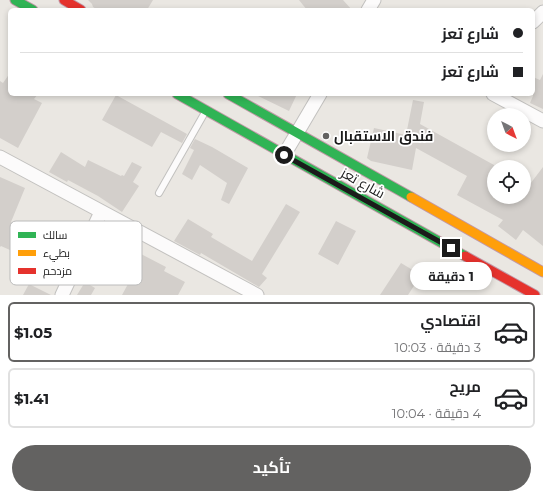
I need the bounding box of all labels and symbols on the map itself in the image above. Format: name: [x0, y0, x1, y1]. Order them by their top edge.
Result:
north arrow: [487, 108, 531, 152]
place label: فندق الاستقبال: [334, 127, 433, 145]
marker: فندق الاستقبال: [321, 131, 331, 141]
route start: [275, 146, 293, 164]
street label: شارع تعز: [337, 163, 388, 202]
legend: [10, 221, 142, 285]
text: سالك: [43, 228, 67, 242]
route end: [442, 239, 460, 257]
text: بطيء: [43, 246, 70, 262]
callout: 1 دقيقة: [410, 262, 492, 290]
text: مزدحم: [43, 264, 72, 279]

